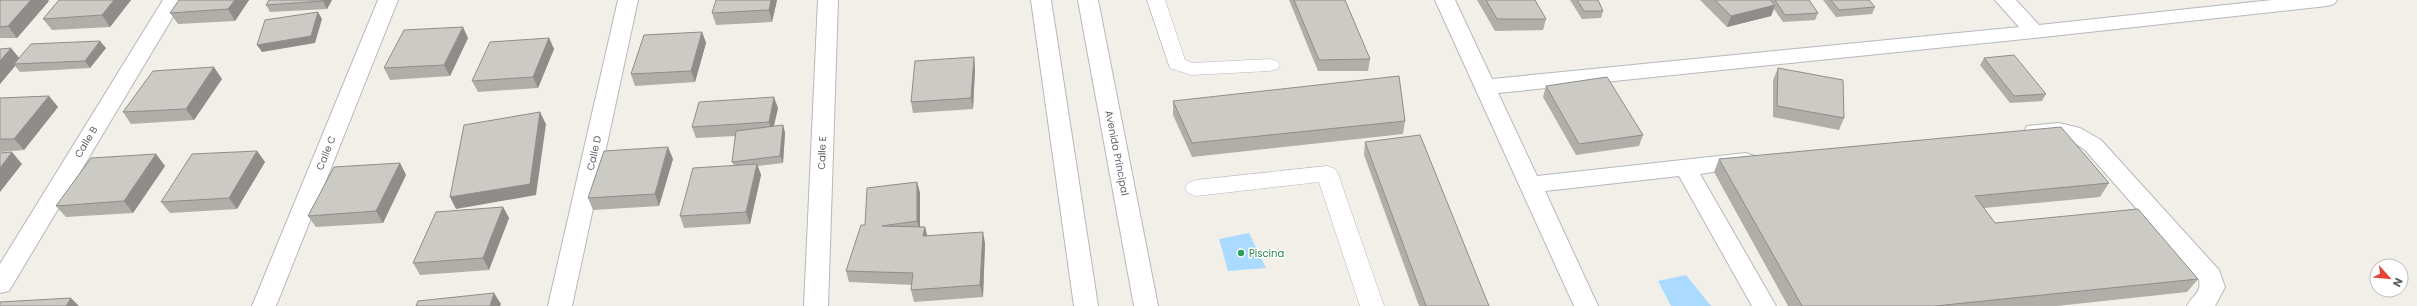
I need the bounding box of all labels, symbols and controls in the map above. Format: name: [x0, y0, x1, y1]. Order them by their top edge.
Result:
street label: Avenida Principal: [1101, 109, 1133, 197]
street label: Calle B: [71, 123, 101, 161]
street label: Calle C: [312, 133, 340, 172]
street label: Calle D: [583, 134, 605, 172]
street label: Calle E: [814, 136, 830, 170]
place label: Piscina: [1249, 246, 1284, 261]
marker: Piscina: [1236, 248, 1246, 258]
north arrow: [2369, 258, 2409, 298]
text: N: [2389, 275, 2407, 290]

